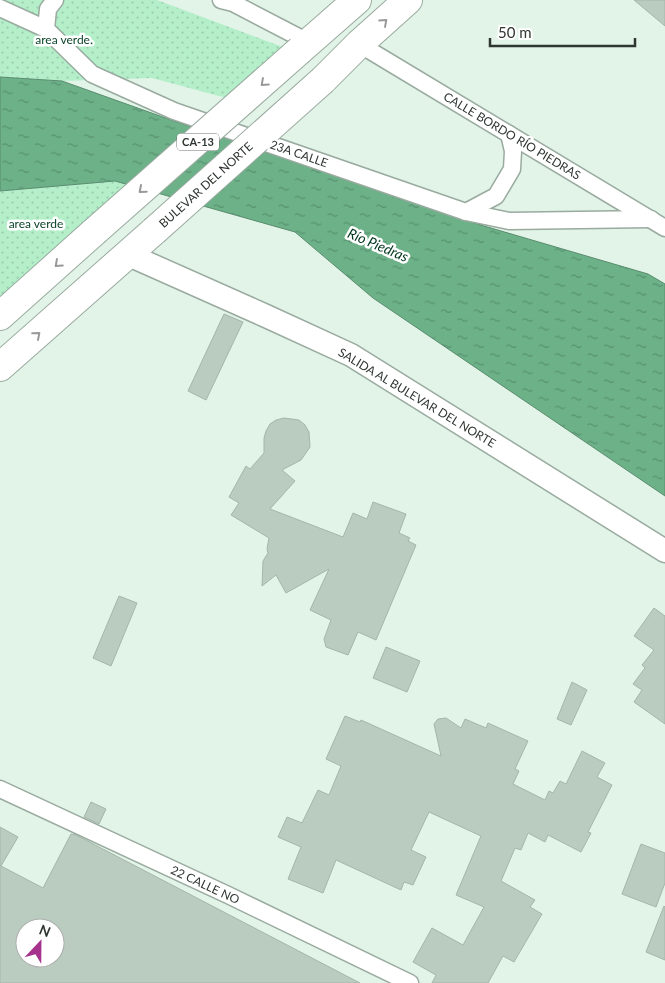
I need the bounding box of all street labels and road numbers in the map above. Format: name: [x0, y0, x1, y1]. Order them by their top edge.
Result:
street label: CALLE BORDO RÍO PIEDRAS: [441, 89, 584, 183]
road number: CA-13: [177, 134, 219, 150]
street label: 23A CALLE: [268, 137, 330, 170]
street label: BULEVAR DEL NORTE: [156, 139, 256, 231]
street label: SALIDA AL BULEVAR DEL NORTE: [336, 345, 499, 451]
street label: 22 CALLE NO: [168, 862, 242, 907]

